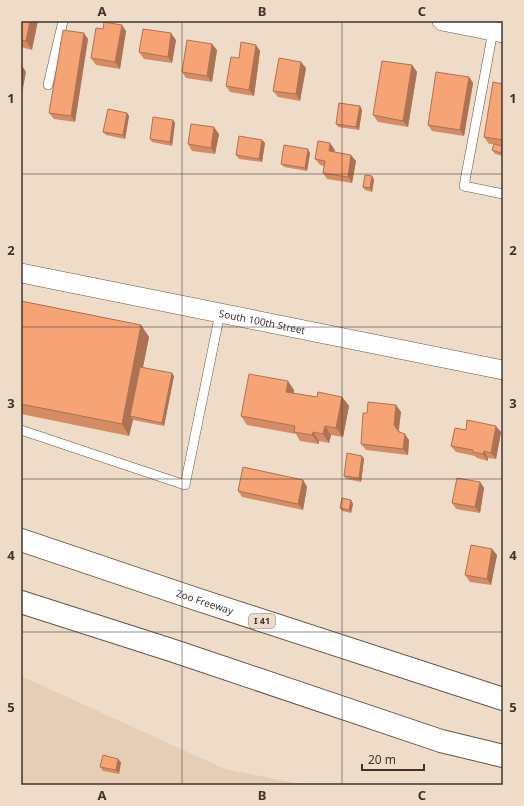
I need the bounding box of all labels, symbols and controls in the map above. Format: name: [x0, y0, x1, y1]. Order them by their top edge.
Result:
text: A: [98, 2, 107, 20]
text: B: [258, 2, 266, 20]
text: C: [418, 2, 426, 20]
text: 1: [7, 89, 15, 107]
text: 1: [509, 89, 517, 107]
text: 2: [7, 241, 15, 259]
text: 2: [509, 241, 517, 259]
street label: South 100th Street: [218, 306, 307, 337]
text: 3: [7, 394, 15, 412]
text: 3: [509, 394, 517, 412]
text: 4: [7, 546, 15, 564]
text: 4: [509, 546, 517, 564]
street label: Zoo Freeway: [174, 586, 236, 618]
road number: I 41: [249, 614, 275, 628]
text: 5: [7, 698, 15, 716]
text: 5: [509, 698, 517, 716]
scale bar: [362, 746, 424, 772]
text: 20 m: [368, 751, 396, 768]
text: A: [98, 786, 107, 804]
text: B: [258, 786, 266, 804]
text: C: [418, 786, 426, 804]

